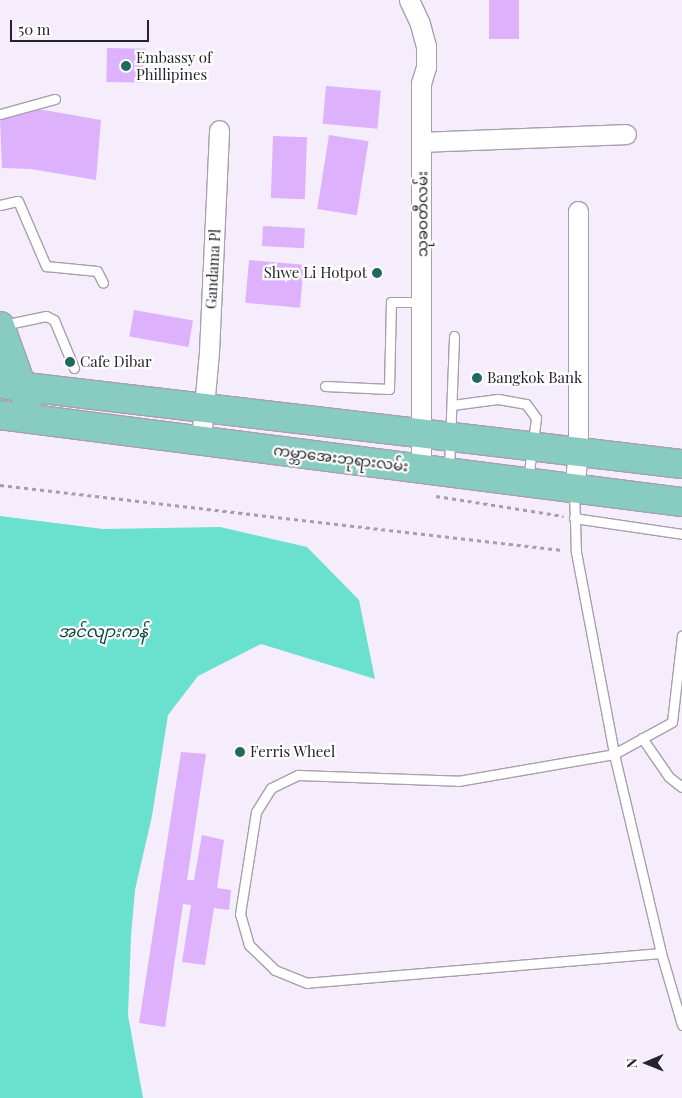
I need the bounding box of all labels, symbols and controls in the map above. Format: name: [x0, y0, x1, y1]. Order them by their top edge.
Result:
scale bar: [12, 10, 151, 42]
text: 50 m: [18, 19, 50, 39]
place label: Embassy of Phillipines: [136, 48, 212, 83]
marker: Embassy of Phillipines: [120, 60, 132, 72]
street label: သုခဝတီလမ်း: [413, 171, 431, 257]
street label: Gandama Pl: [202, 228, 224, 310]
place label: Shwe Li Hotpot: [264, 264, 367, 282]
marker: Shwe Li Hotpot: [371, 267, 383, 279]
place label: Cafe Dibar: [80, 353, 152, 371]
marker: Cafe Dibar: [64, 356, 76, 368]
place label: Bangkok Bank: [487, 369, 582, 387]
marker: Bangkok Bank: [471, 372, 483, 384]
street label: ကမ္ဘာအေးဘုရားလမ်း: [273, 441, 409, 475]
water label: အင်လျားကန်: [58, 621, 148, 641]
place label: Ferris Wheel: [250, 743, 336, 761]
marker: Ferris Wheel: [234, 746, 246, 758]
north arrow: [622, 1038, 672, 1088]
text: N: [622, 1058, 641, 1068]

